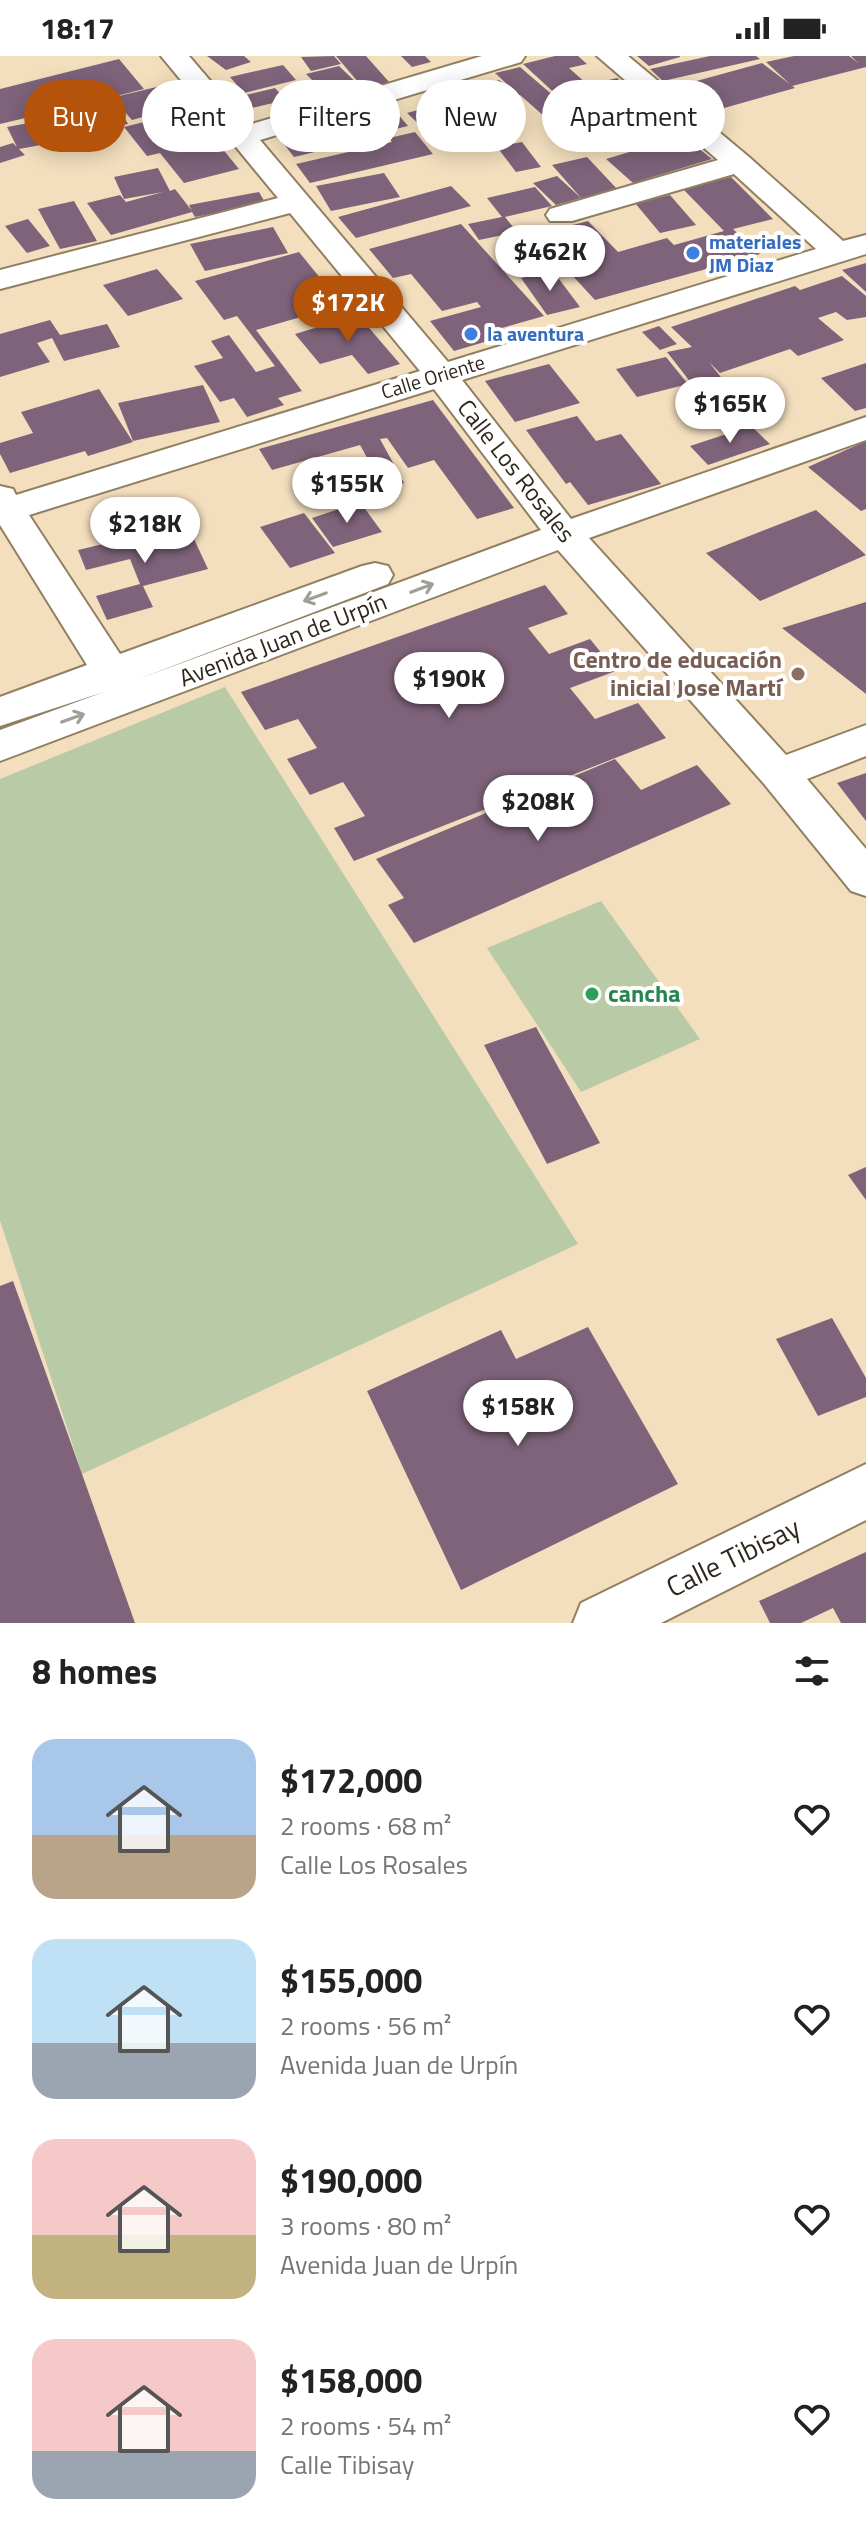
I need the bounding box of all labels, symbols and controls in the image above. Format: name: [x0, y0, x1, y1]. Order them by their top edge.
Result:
text: 18:17: [40, 5, 115, 51]
chip: Buy: [24, 80, 126, 152]
chip: Rent: [142, 80, 254, 152]
chip: Filters: [270, 80, 400, 152]
chip: New: [416, 80, 526, 152]
chip: Apartment: [542, 80, 725, 152]
pin: $462K: [494, 225, 606, 293]
place label: materiales JM Diaz: [709, 226, 801, 280]
text: $462K: [513, 231, 587, 270]
marker: materiales JM Diaz: [684, 244, 702, 262]
pin: $172K: [292, 276, 404, 344]
text: $172K: [311, 282, 385, 321]
place label: la aventura: [487, 318, 584, 349]
marker: la aventura: [462, 325, 480, 343]
street label: Calle Oriente: [377, 346, 489, 407]
pin: $165K: [674, 377, 786, 445]
text: $165K: [693, 383, 767, 422]
street label: Calle Los Rosales: [449, 391, 584, 550]
pin: $155K: [291, 457, 403, 525]
text: $155K: [310, 463, 384, 502]
pin: $218K: [89, 497, 201, 565]
text: $218K: [108, 503, 182, 542]
one-way arrow: [409, 580, 433, 594]
street label: Avenida Juan de Urpín: [174, 583, 392, 695]
one-way arrow: [302, 590, 327, 605]
place label: Centro de educación inicial Jose Martí: [573, 641, 784, 705]
pin: $190K: [393, 652, 505, 720]
text: $190K: [412, 658, 486, 697]
marker: Centro de educación inicial Jose Martí: [789, 665, 807, 683]
one-way arrow: [60, 710, 85, 725]
pin: $208K: [482, 775, 594, 843]
text: $208K: [501, 781, 575, 820]
place label: cancha: [608, 975, 680, 1011]
marker: cancha: [583, 985, 601, 1003]
pin: $158K: [462, 1380, 574, 1448]
text: $158K: [481, 1386, 555, 1425]
street label: Calle Tibisay: [658, 1506, 807, 1608]
text: 8 homes: [32, 1645, 157, 1697]
icon: filters: [790, 1649, 834, 1693]
text: $172,000: [280, 1754, 422, 1806]
icon: home: [96, 1771, 192, 1867]
icon: heart: [790, 1797, 834, 1841]
text: 2 rooms · 68 m²: [280, 1806, 451, 1845]
text: Calle Los Rosales: [280, 1845, 468, 1884]
text: $155,000: [280, 1954, 422, 2006]
icon: home: [96, 1971, 192, 2067]
icon: heart: [790, 1997, 834, 2041]
text: 2 rooms · 56 m²: [280, 2006, 451, 2045]
text: Avenida Juan de Urpín: [280, 2045, 518, 2084]
text: $190,000: [280, 2154, 422, 2206]
icon: home: [96, 2171, 192, 2267]
icon: heart: [790, 2197, 834, 2241]
text: 3 rooms · 80 m²: [280, 2206, 451, 2245]
text: Avenida Juan de Urpín: [280, 2245, 518, 2284]
text: $158,000: [280, 2354, 422, 2406]
icon: home: [96, 2371, 192, 2467]
icon: heart: [790, 2397, 834, 2441]
text: 2 rooms · 54 m²: [280, 2406, 451, 2445]
text: Calle Tibisay: [280, 2445, 414, 2484]

